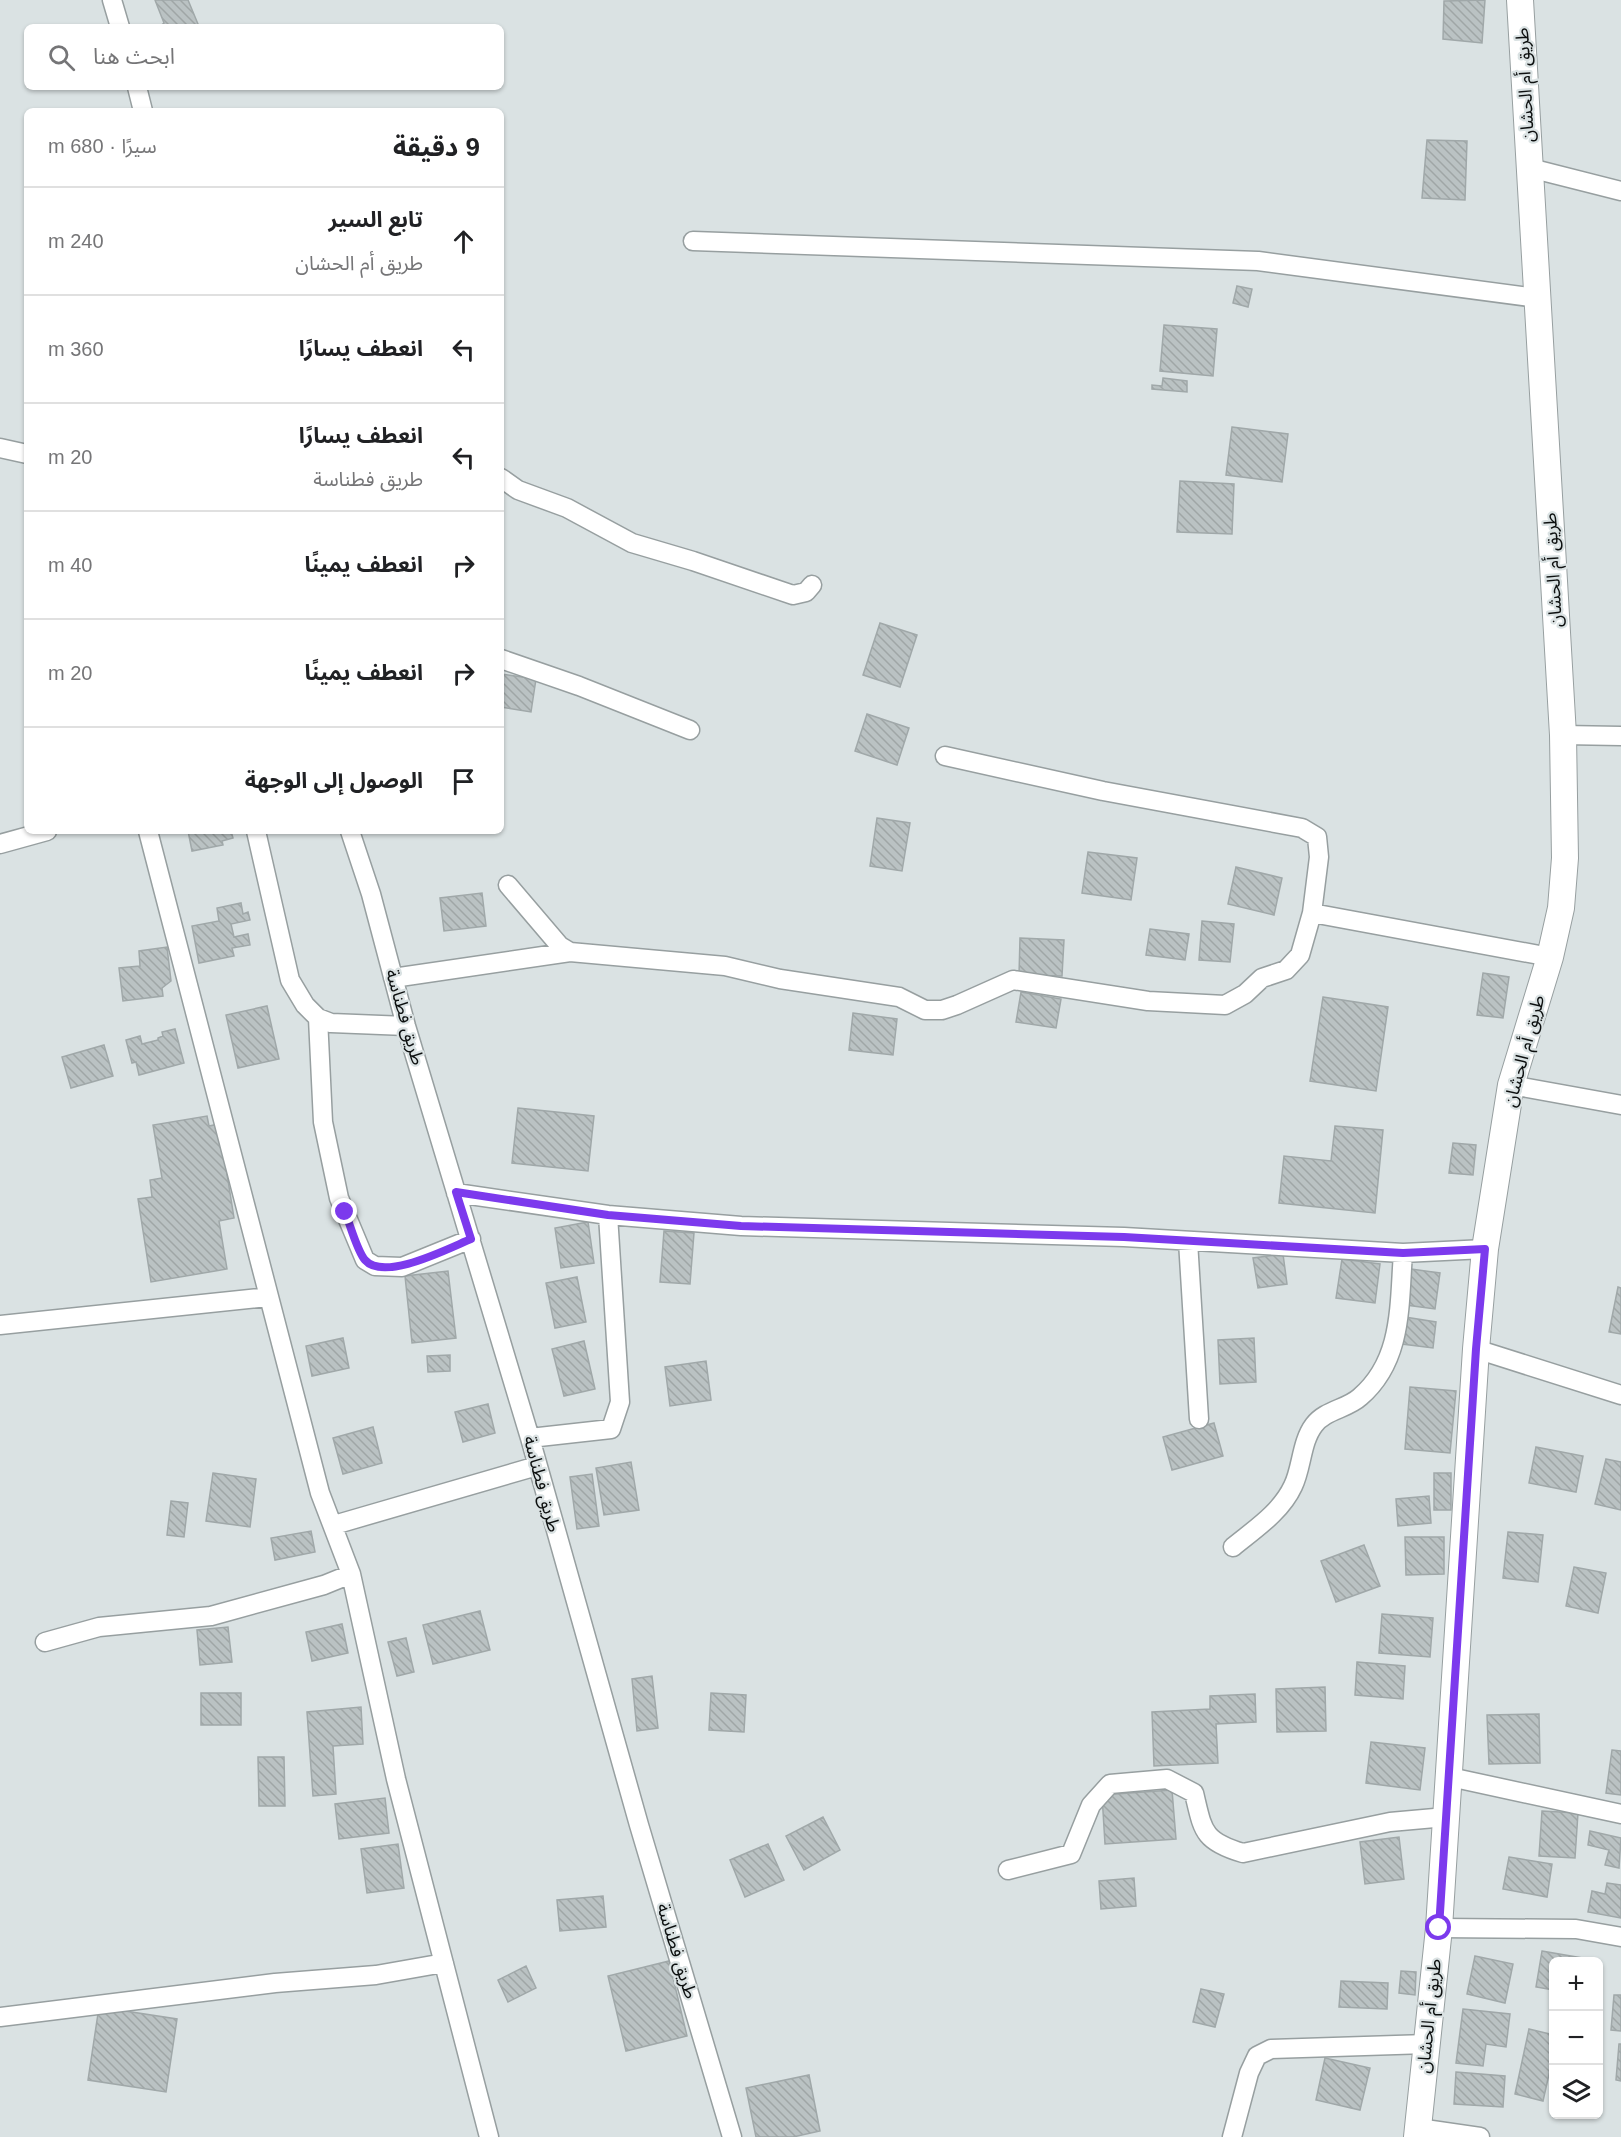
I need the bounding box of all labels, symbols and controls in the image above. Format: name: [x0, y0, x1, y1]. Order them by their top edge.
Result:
search box: [24, 24, 504, 90]
street label: طريق أم الحشان: [1511, 27, 1542, 143]
icon: search: [45, 41, 78, 74]
text: ابحث هنا: [93, 44, 175, 69]
text: 9 دقيقة: [393, 132, 480, 162]
text: سيرًا · 680 m: [48, 135, 157, 157]
text: تابع السير: [329, 207, 423, 232]
icon: ahead: [447, 225, 480, 258]
text: 240 m: [48, 230, 104, 252]
text: طريق أم الحشان: [295, 252, 423, 274]
icon: left: [447, 333, 480, 366]
text: انعطف يسارًا: [299, 336, 423, 361]
text: 360 m: [48, 338, 104, 360]
text: انعطف يسارًا: [299, 423, 423, 448]
icon: left: [447, 441, 480, 474]
text: 20 m: [48, 446, 92, 468]
text: طريق فطناسة: [313, 468, 423, 490]
street label: طريق أم الحشان: [1539, 512, 1570, 628]
icon: right: [447, 549, 480, 582]
text: انعطف يمينًا: [304, 552, 423, 577]
text: 40 m: [48, 554, 92, 576]
icon: right: [447, 657, 480, 690]
text: انعطف يمينًا: [304, 660, 423, 685]
text: 20 m: [48, 662, 92, 684]
icon: arrive: [447, 765, 480, 798]
text: الوصول إلى الوجهة: [245, 768, 423, 793]
street label: طريق فطناسة: [381, 967, 428, 1068]
street label: طريق أم الحشان: [1498, 993, 1552, 1110]
route end: [331, 1198, 357, 1224]
street label: طريق فطناسة: [519, 1434, 564, 1535]
street label: طريق فطناسة: [652, 1901, 701, 2001]
route start: [1425, 1914, 1451, 1940]
map controls: [1549, 1957, 1603, 2119]
button: +: [1549, 1957, 1603, 2011]
street label: طريق أم الحشان: [1412, 1958, 1449, 2075]
button: −: [1549, 2011, 1603, 2065]
button: layers: [1549, 2065, 1603, 2119]

